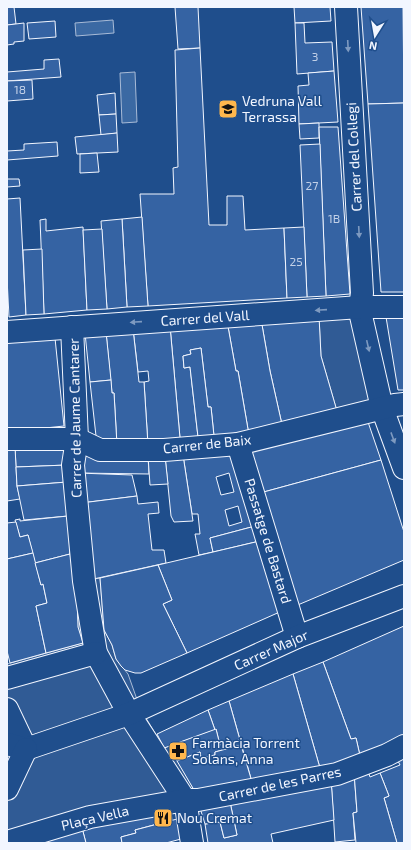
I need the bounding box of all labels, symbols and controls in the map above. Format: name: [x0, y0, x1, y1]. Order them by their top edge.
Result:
north arrow: [355, 16, 395, 56]
text: N: [368, 39, 378, 53]
one-way arrow: [345, 40, 352, 52]
house number: 3: [312, 49, 318, 63]
house number: 18: [14, 82, 26, 96]
place label: Vedruna Vall Terrassa: [242, 92, 323, 125]
school or university icon: Vedruna Vall Terrassa: [217, 98, 239, 120]
street label: Carrer del Col·legi: [342, 102, 365, 212]
house number: 27: [306, 178, 318, 192]
house number: 1B: [328, 211, 340, 225]
one-way arrow: [355, 226, 362, 238]
house number: 25: [289, 254, 303, 268]
street label: Carrer del Vall: [160, 306, 251, 329]
one-way arrow: [315, 307, 327, 314]
one-way arrow: [130, 319, 142, 326]
street label: Carrer de Jaume Cantarer: [65, 338, 84, 498]
one-way arrow: [365, 340, 371, 352]
street label: Carrer de Baix: [162, 430, 252, 457]
one-way arrow: [390, 433, 396, 445]
street label: Passatge de Bastard: [241, 476, 296, 606]
street label: Carrer Major: [231, 625, 311, 674]
place label: Farmàcia Torrent Solans, Anna: [192, 734, 300, 767]
pharmacy icon: Farmàcia Torrent Solans, Anna: [167, 740, 189, 762]
street label: Carrer de les Parres: [217, 762, 343, 805]
street label: Plaça Vella: [59, 801, 131, 835]
restaurant icon: Nou Cremat: [152, 807, 174, 829]
place label: Nou Cremat: [177, 809, 252, 826]

